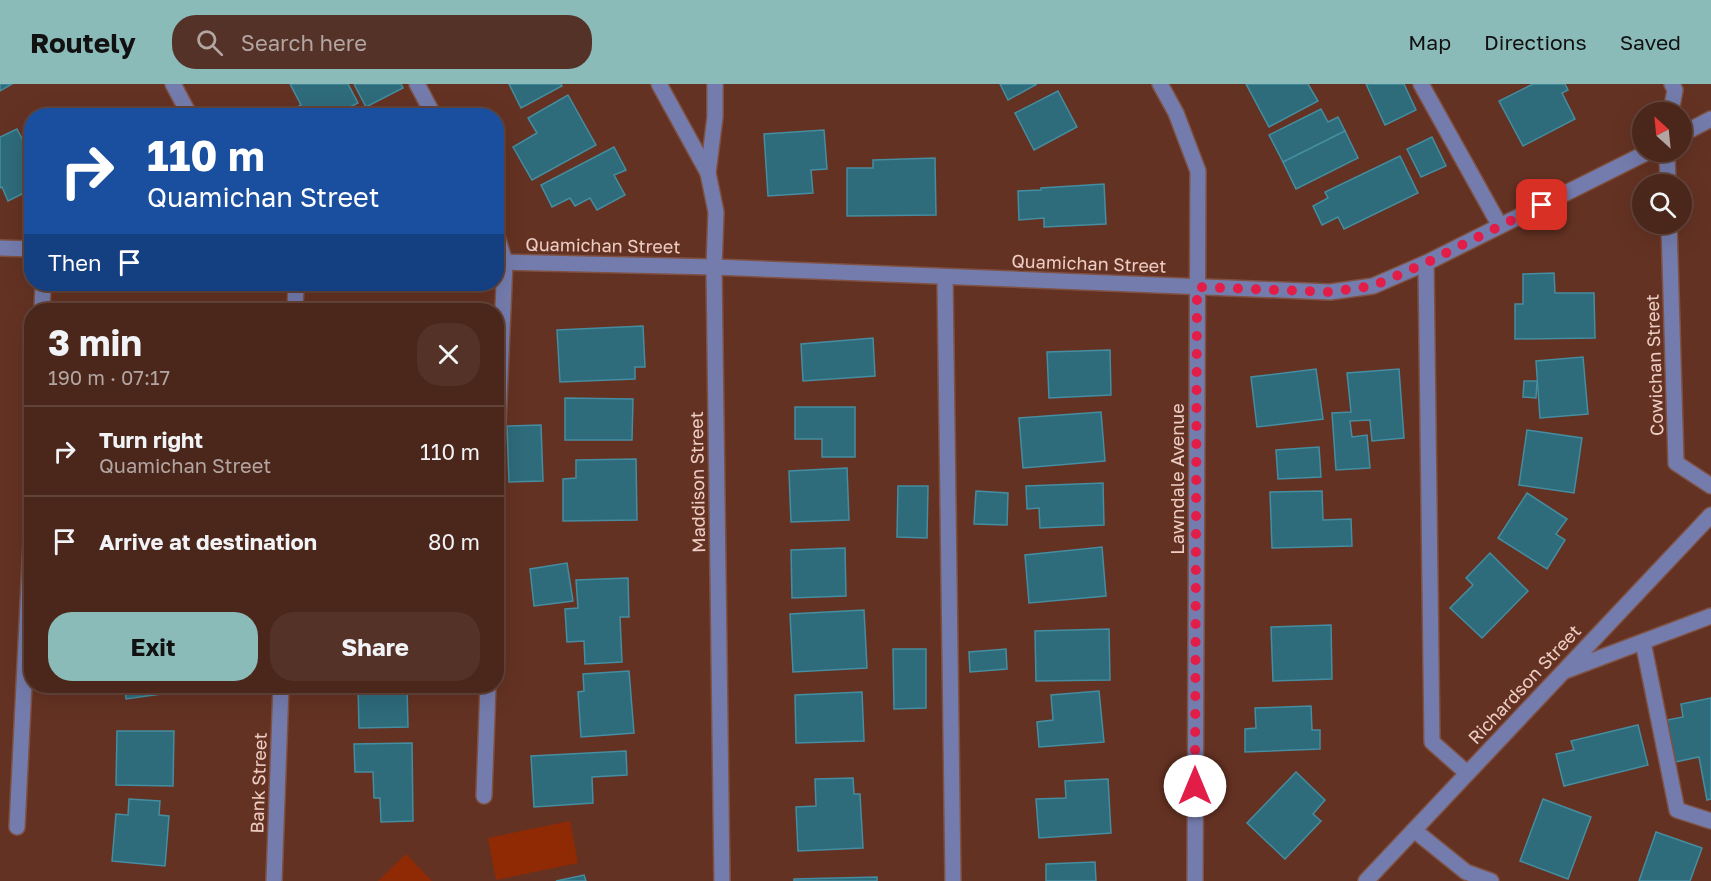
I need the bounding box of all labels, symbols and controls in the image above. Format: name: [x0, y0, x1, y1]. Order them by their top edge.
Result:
search box: [172, 15, 592, 69]
text: Routely: [30, 26, 136, 59]
icon: search: [193, 26, 226, 59]
text: Search here: [241, 29, 367, 56]
text: Map: [1408, 29, 1451, 55]
text: Directions: [1484, 29, 1587, 55]
text: Saved: [1620, 29, 1681, 55]
north arrow: [1632, 102, 1692, 162]
map controls: [1632, 102, 1692, 234]
text: 110 m: [147, 130, 265, 180]
icon: right: [48, 132, 126, 210]
button: search: [1632, 174, 1692, 234]
pin: [1516, 179, 1567, 230]
text: Quamichan Street: [147, 181, 380, 213]
icon: arrive: [1525, 188, 1558, 221]
street label: Quamichan Street: [525, 233, 681, 257]
icon: arrive: [113, 246, 146, 279]
text: Then: [48, 249, 101, 276]
street label: Quamichan Street: [1011, 249, 1167, 277]
street label: Cowichan Street: [1641, 294, 1667, 436]
text: 3 min: [48, 321, 142, 364]
button: close: [417, 323, 480, 386]
text: 190 m · 07:17: [48, 365, 170, 389]
street label: Lawndale Avenue: [1166, 403, 1188, 555]
street label: Maddison Street: [685, 411, 709, 553]
text: Turn right: [99, 426, 203, 453]
icon: right: [48, 435, 81, 468]
text: 110 m: [420, 438, 480, 465]
text: Quamichan Street: [99, 453, 271, 477]
icon: arrive: [48, 525, 81, 558]
text: Arrive at destination: [99, 528, 317, 555]
text: 80 m: [428, 528, 480, 555]
button: Exit: [48, 612, 258, 681]
button: Share: [270, 612, 480, 681]
street label: Richardson Street: [1463, 620, 1585, 748]
street label: Bank Street: [245, 732, 271, 834]
position arrow: [1163, 754, 1227, 818]

